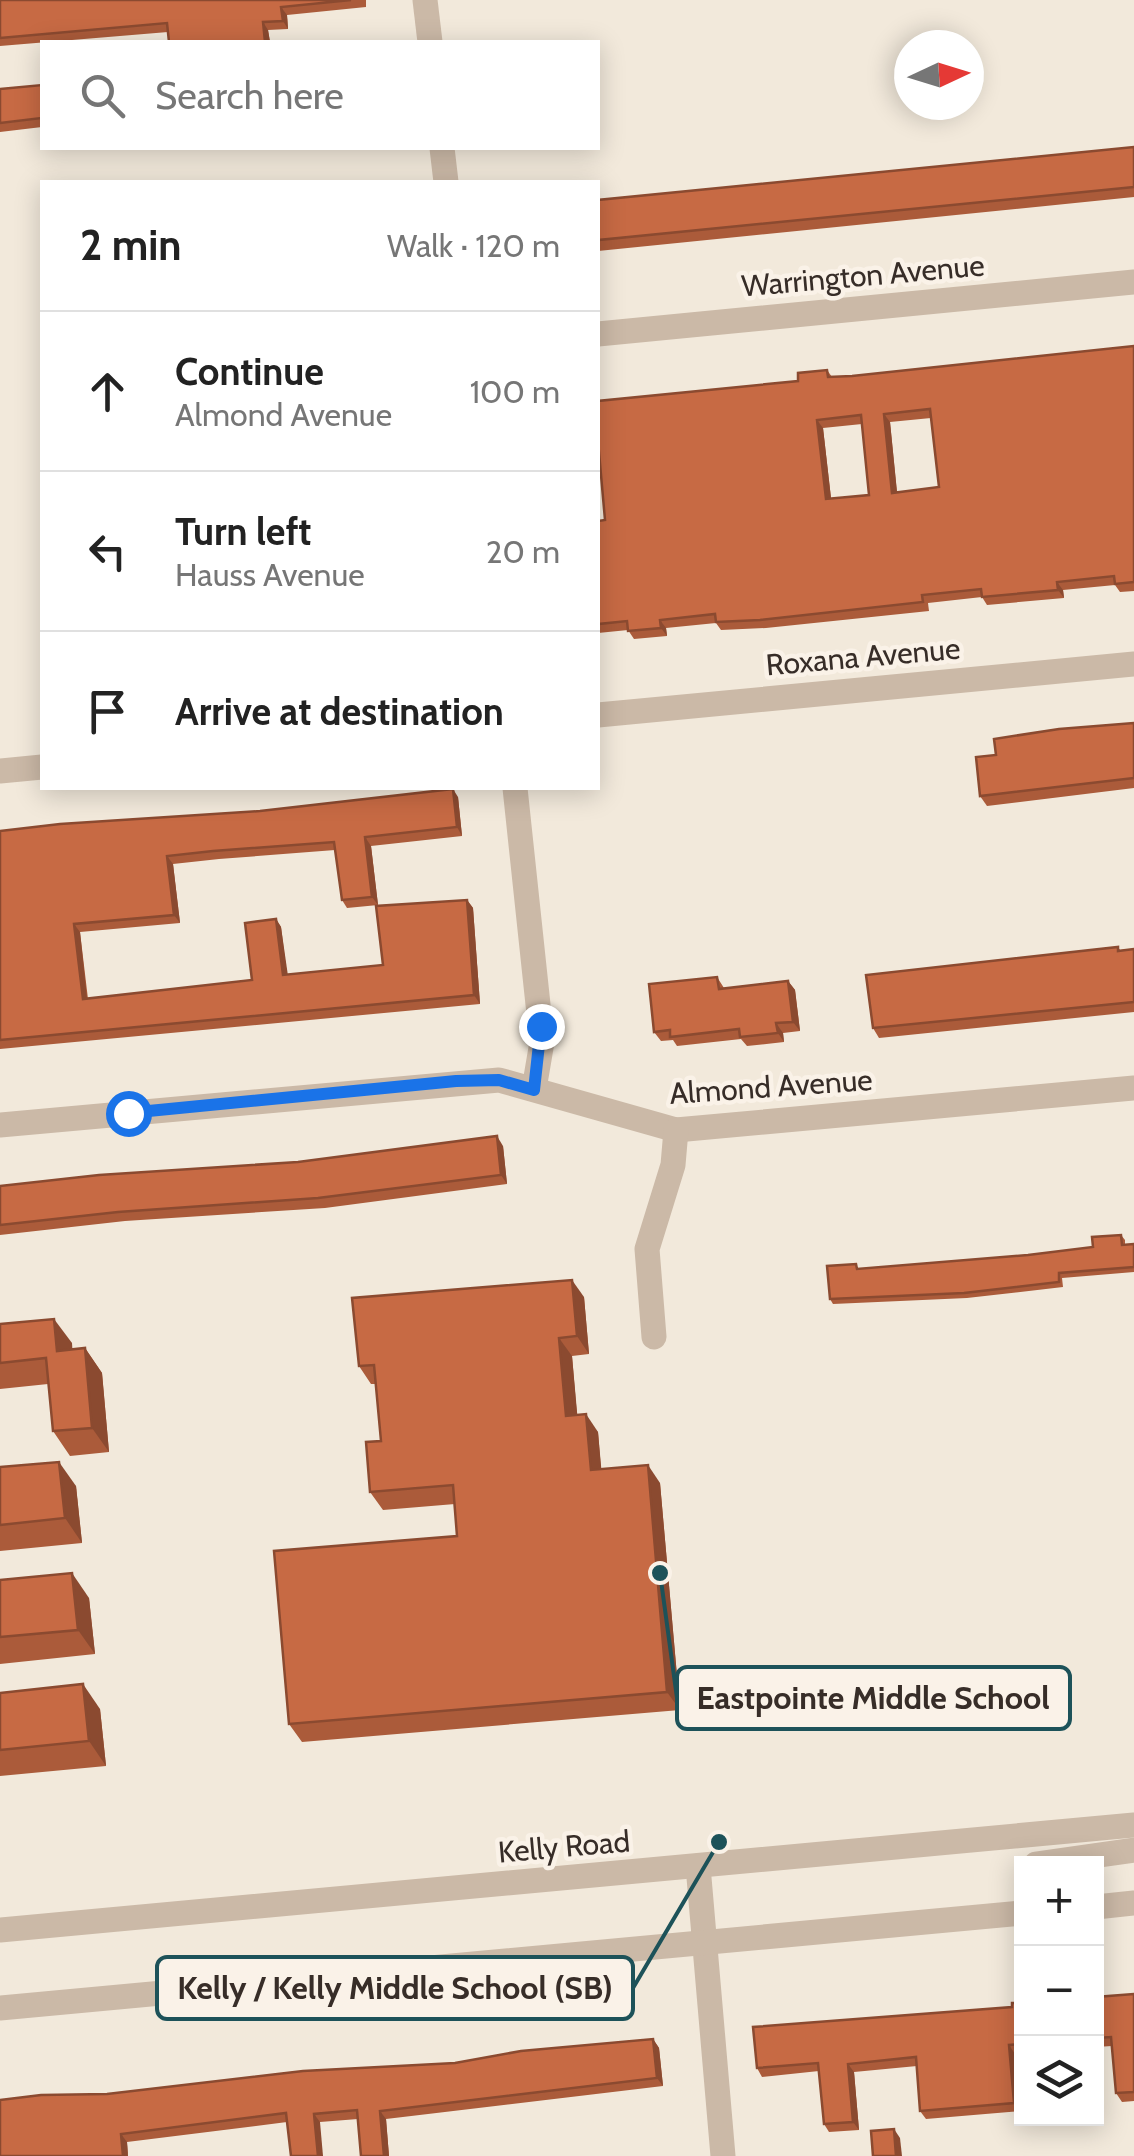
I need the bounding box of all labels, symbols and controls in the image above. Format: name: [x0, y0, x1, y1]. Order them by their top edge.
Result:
north arrow: [894, 30, 984, 120]
search box: [40, 40, 600, 150]
icon: search: [75, 68, 130, 123]
text: Search here: [155, 72, 344, 119]
text: 2 min: [80, 219, 181, 271]
text: Walk · 120 m: [387, 226, 560, 265]
street label: Warrington Avenue: [740, 246, 986, 305]
text: Continue: [175, 348, 324, 395]
icon: ahead: [80, 364, 135, 419]
text: 100 m: [470, 372, 560, 411]
text: Almond Avenue: [175, 395, 392, 434]
text: Turn left: [175, 508, 311, 555]
icon: left: [80, 524, 135, 579]
text: 20 m: [486, 532, 560, 571]
text: Hauss Avenue: [175, 555, 365, 594]
street label: Roxana Avenue: [764, 630, 962, 683]
icon: arrive: [80, 684, 135, 739]
text: Arrive at destination: [175, 688, 504, 735]
route end: [519, 1004, 565, 1050]
street label: Almond Avenue: [668, 1061, 874, 1112]
route start: [106, 1091, 152, 1137]
callout: Eastpointe Middle School: [677, 1667, 1070, 1729]
text: Eastpointe Middle School: [696, 1678, 1050, 1717]
street label: Kelly Road: [496, 1822, 631, 1871]
map controls: [1014, 1856, 1104, 2126]
button: +: [1014, 1856, 1104, 1946]
button: −: [1014, 1946, 1104, 2036]
callout: Kelly / Kelly Middle School (SB): [157, 1957, 633, 2019]
text: Kelly / Kelly Middle School (SB): [177, 1968, 613, 2007]
button: layers: [1014, 2036, 1104, 2126]

